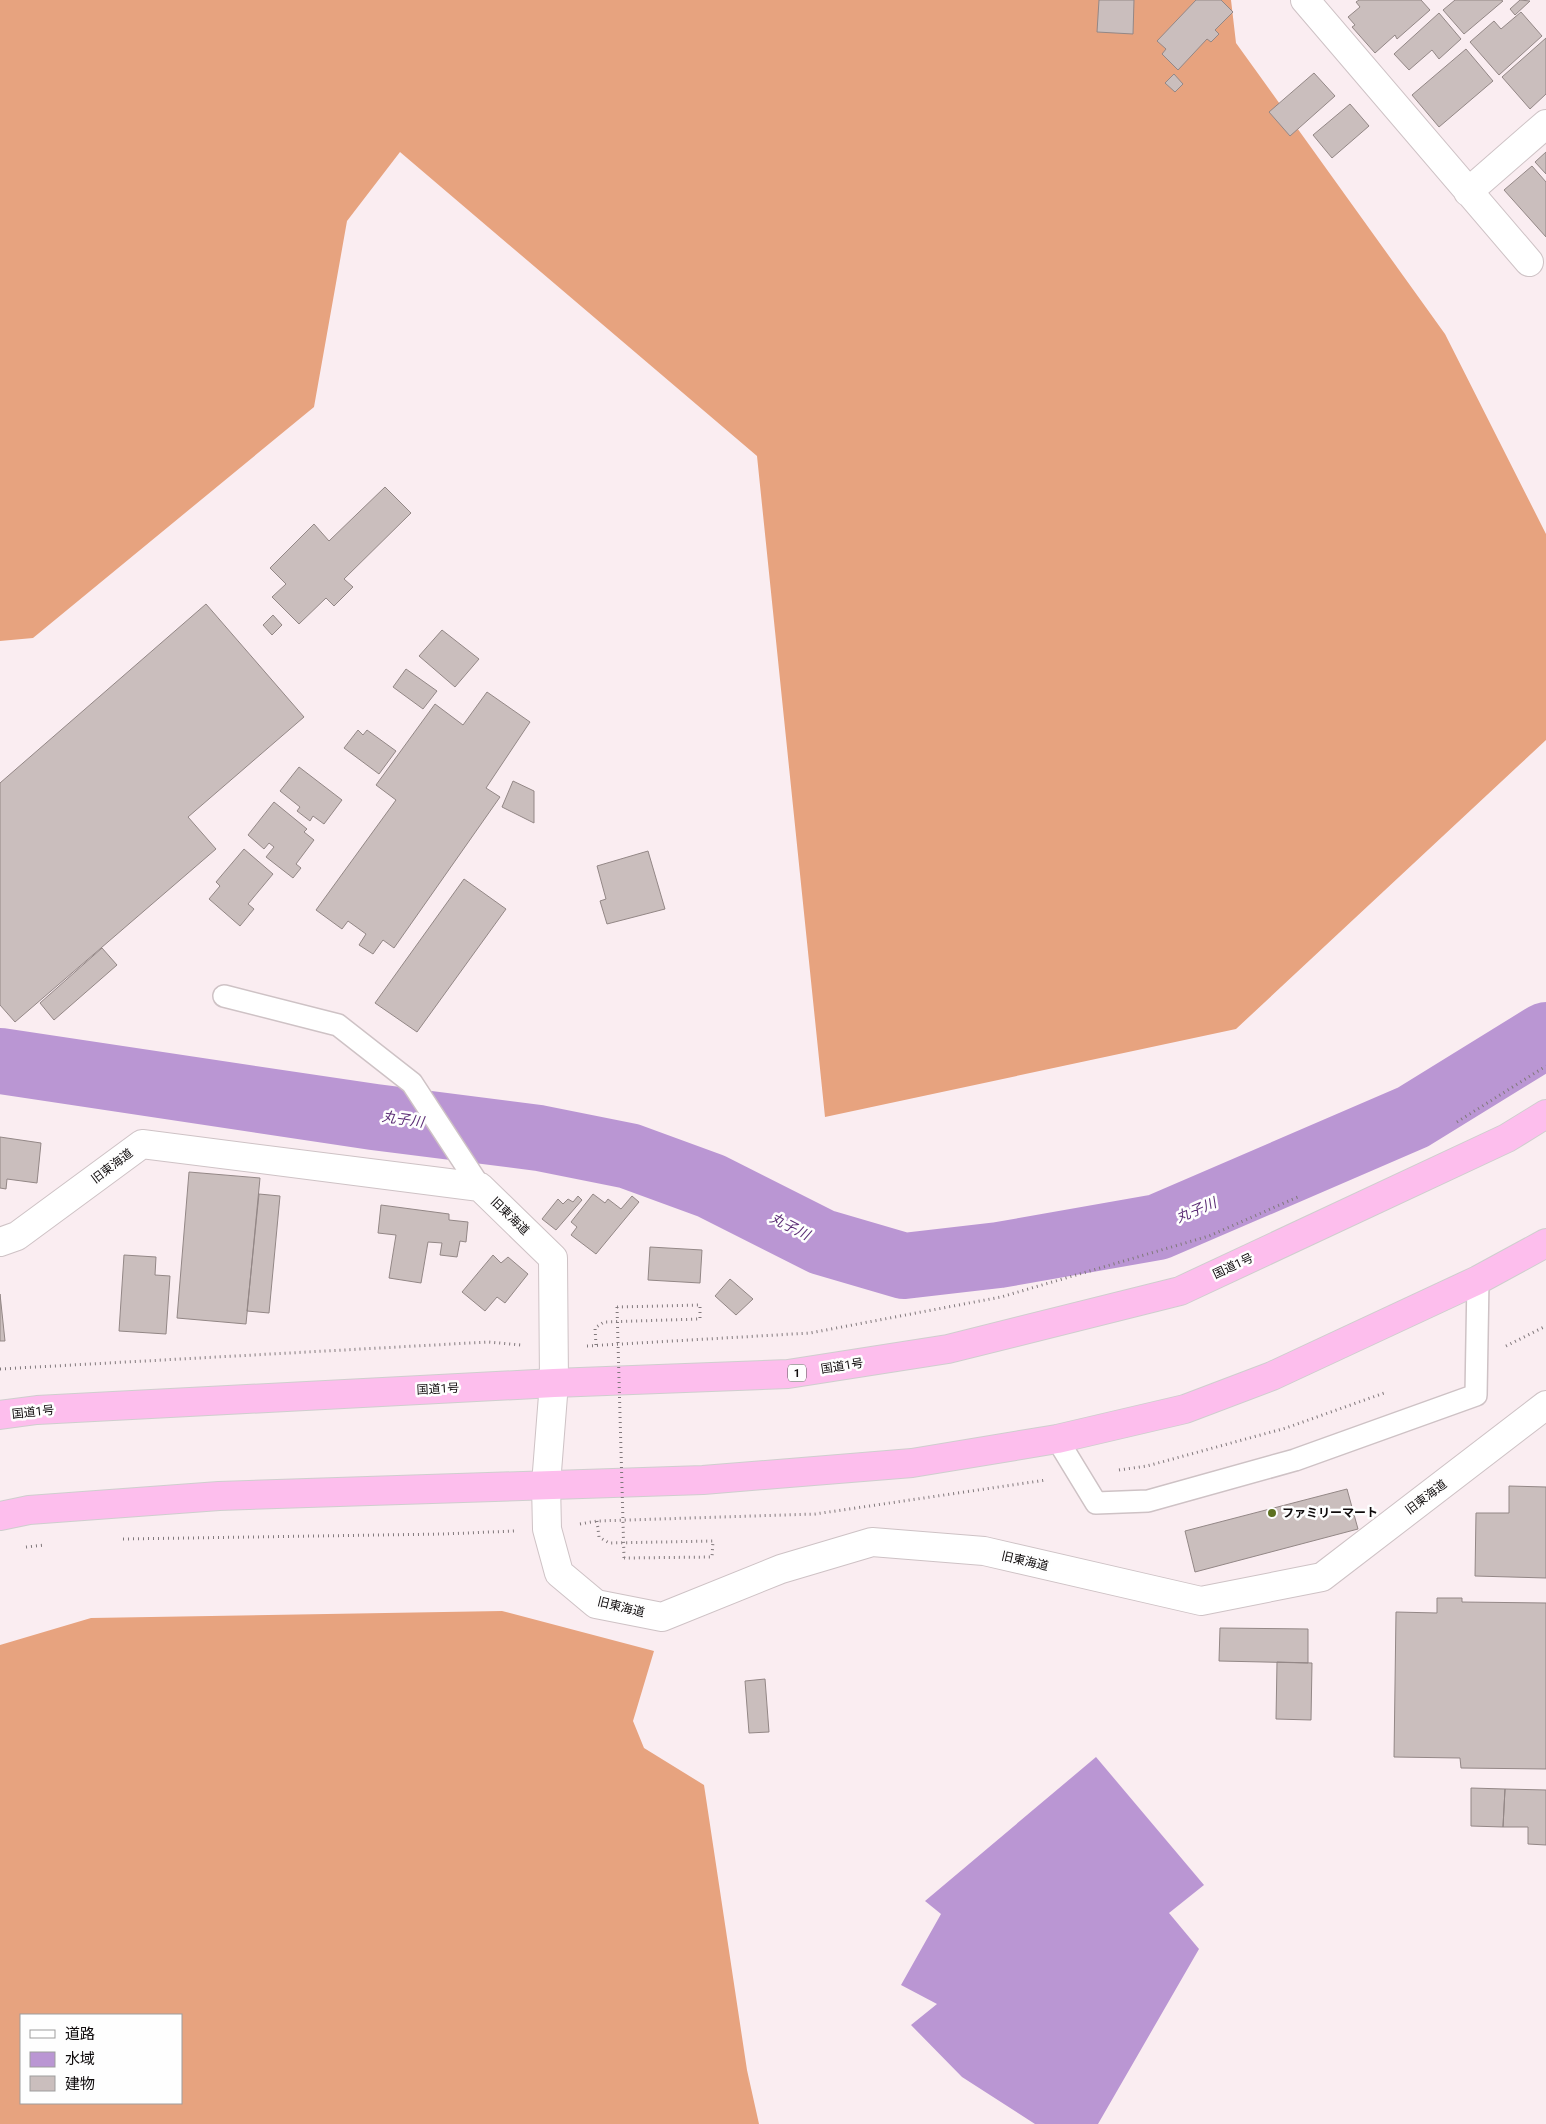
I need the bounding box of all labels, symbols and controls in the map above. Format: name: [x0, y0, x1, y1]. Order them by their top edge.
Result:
water label: 丸子川: [381, 1108, 427, 1130]
street label: 旧東海道: [89, 1146, 135, 1186]
street label: 旧東海道: [488, 1194, 532, 1238]
water label: 丸子川: [1174, 1194, 1220, 1226]
water label: 丸子川: [768, 1209, 814, 1244]
street label: 国道1号: [1211, 1251, 1255, 1281]
street label: 国道1号: [820, 1356, 864, 1376]
road number: 1: [788, 1365, 806, 1382]
street label: 国道1号: [416, 1381, 460, 1397]
street label: 国道1号: [11, 1403, 55, 1421]
street label: 旧東海道: [1403, 1477, 1449, 1517]
place label: ファミリーマート: [1282, 1506, 1378, 1520]
marker: ファミリーマート: [1266, 1507, 1278, 1519]
street label: 旧東海道: [1000, 1549, 1050, 1573]
street label: 旧東海道: [596, 1594, 646, 1620]
legend: [20, 2014, 182, 2104]
text: 道路: [65, 2025, 95, 2043]
text: 水域: [65, 2050, 95, 2068]
text: 建物: [65, 2075, 95, 2093]

